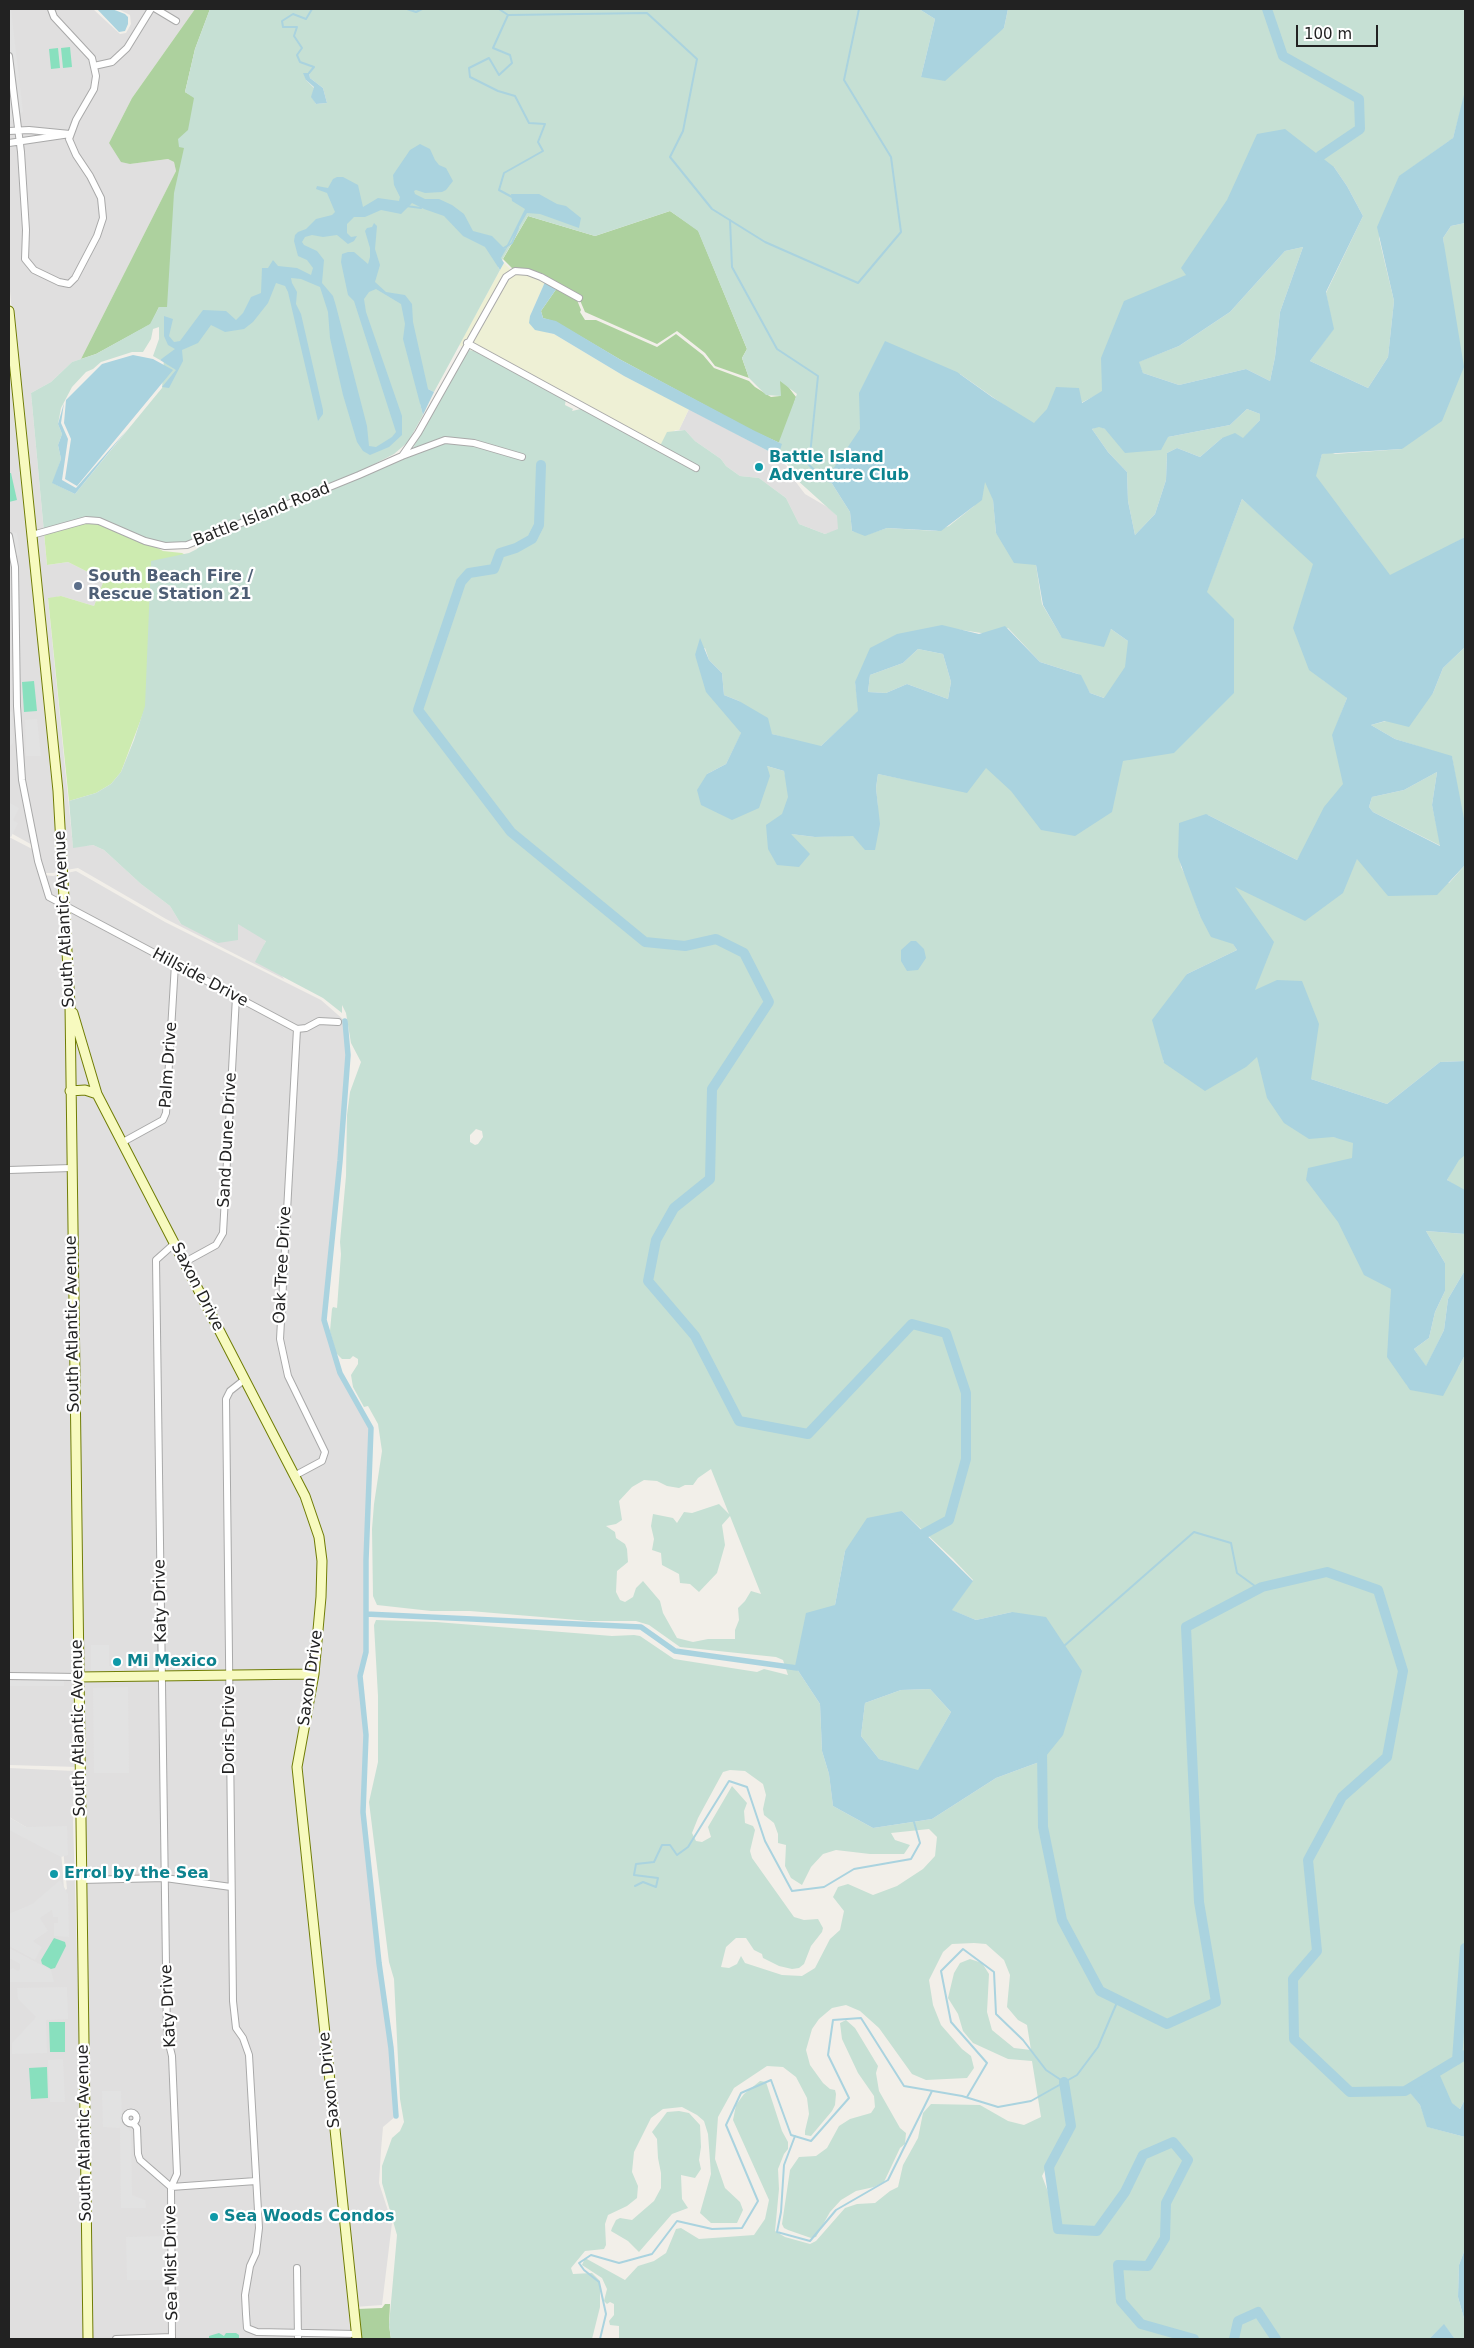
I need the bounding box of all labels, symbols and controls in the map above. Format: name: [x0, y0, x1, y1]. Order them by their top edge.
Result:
scale bar: [1299, 15, 1382, 47]
text: 100 m: [1304, 25, 1352, 43]
place label: Battle Island Adventure Club: [769, 448, 909, 486]
marker: Battle Island Adventure Club: [753, 461, 765, 473]
street label: Battle Island Road: [191, 479, 333, 551]
place label: South Beach Fire / Rescue Station 21: [88, 567, 253, 605]
marker: South Beach Fire / Rescue Station 21: [72, 580, 84, 592]
street label: South Atlantic Avenue: [51, 830, 79, 1008]
street label: Hillside Drive: [149, 945, 251, 1011]
street label: Palm Drive: [156, 1021, 182, 1109]
street label: Sand Dune Drive: [215, 1072, 241, 1208]
street label: Oak Tree Drive: [270, 1206, 296, 1324]
street label: South Atlantic Avenue: [62, 1235, 84, 1413]
street label: Saxon Drive: [167, 1240, 227, 1334]
street label: Katy Drive: [151, 1559, 171, 1643]
street label: Saxon Drive: [295, 1629, 327, 1727]
street label: South Atlantic Avenue: [68, 1639, 90, 1817]
place label: Mi Mexico: [127, 1652, 217, 1672]
marker: Mi Mexico: [111, 1656, 123, 1668]
street label: Doris Drive: [220, 1685, 240, 1775]
place label: Errol by the Sea: [64, 1864, 209, 1884]
marker: Errol by the Sea: [48, 1868, 60, 1880]
street label: Katy Drive: [157, 1964, 181, 2048]
street label: Saxon Drive: [315, 2031, 345, 2129]
street label: South Atlantic Avenue: [74, 2044, 96, 2222]
street label: Sea Mist Drive: [161, 2205, 183, 2321]
place label: Sea Woods Condos: [224, 2207, 394, 2227]
marker: Sea Woods Condos: [208, 2211, 220, 2223]

